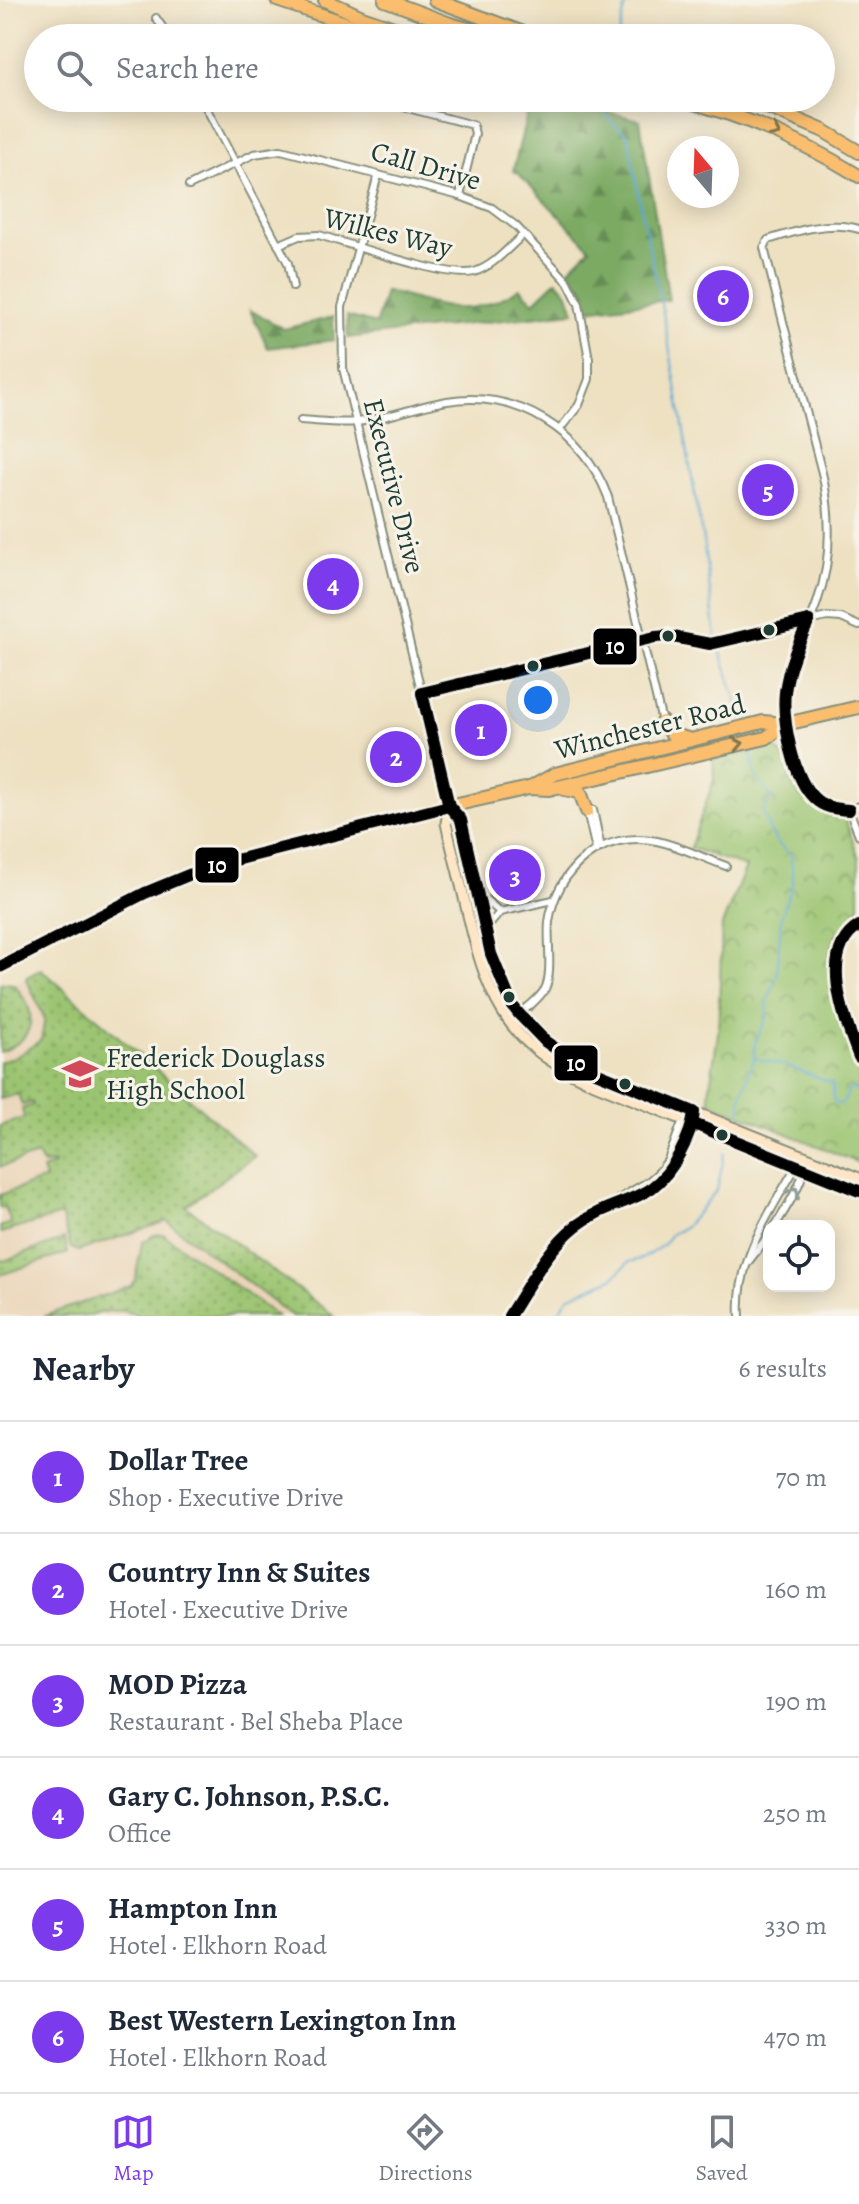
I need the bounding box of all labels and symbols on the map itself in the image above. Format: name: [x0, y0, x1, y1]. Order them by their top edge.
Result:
one-way arrow: [767, 122, 782, 138]
street label: Call Drive: [367, 132, 485, 200]
north arrow: [667, 136, 739, 208]
street label: Wilkes Way: [319, 198, 457, 267]
pin: 6: [697, 266, 749, 326]
street label: Executive Drive: [354, 395, 434, 577]
pin: 5: [742, 460, 794, 520]
pin: 4: [307, 554, 359, 614]
unlabelled marker: [761, 622, 777, 638]
line badge: 10: [592, 627, 638, 666]
unlabelled marker: [660, 628, 676, 644]
text: 10: [606, 632, 624, 662]
unlabelled marker: [525, 658, 541, 674]
your location: [518, 680, 558, 720]
street label: Winchester Road: [550, 685, 750, 769]
pin: 1: [455, 700, 507, 760]
pin: 2: [370, 727, 422, 787]
one-way arrow: [731, 736, 744, 753]
pin: 3: [489, 845, 541, 905]
line badge: 10: [194, 846, 240, 884]
text: 10: [208, 851, 226, 881]
unlabelled marker: [501, 989, 517, 1005]
place label: Frederick Douglass High School: [106, 1039, 326, 1109]
line badge: 10: [553, 1044, 599, 1082]
text: 10: [567, 1049, 585, 1079]
school or university icon: Frederick Douglass High School: [61, 1055, 99, 1093]
unlabelled marker: [617, 1076, 633, 1092]
unlabelled marker: [714, 1127, 730, 1143]
one-way arrow: [785, 1186, 800, 1201]

